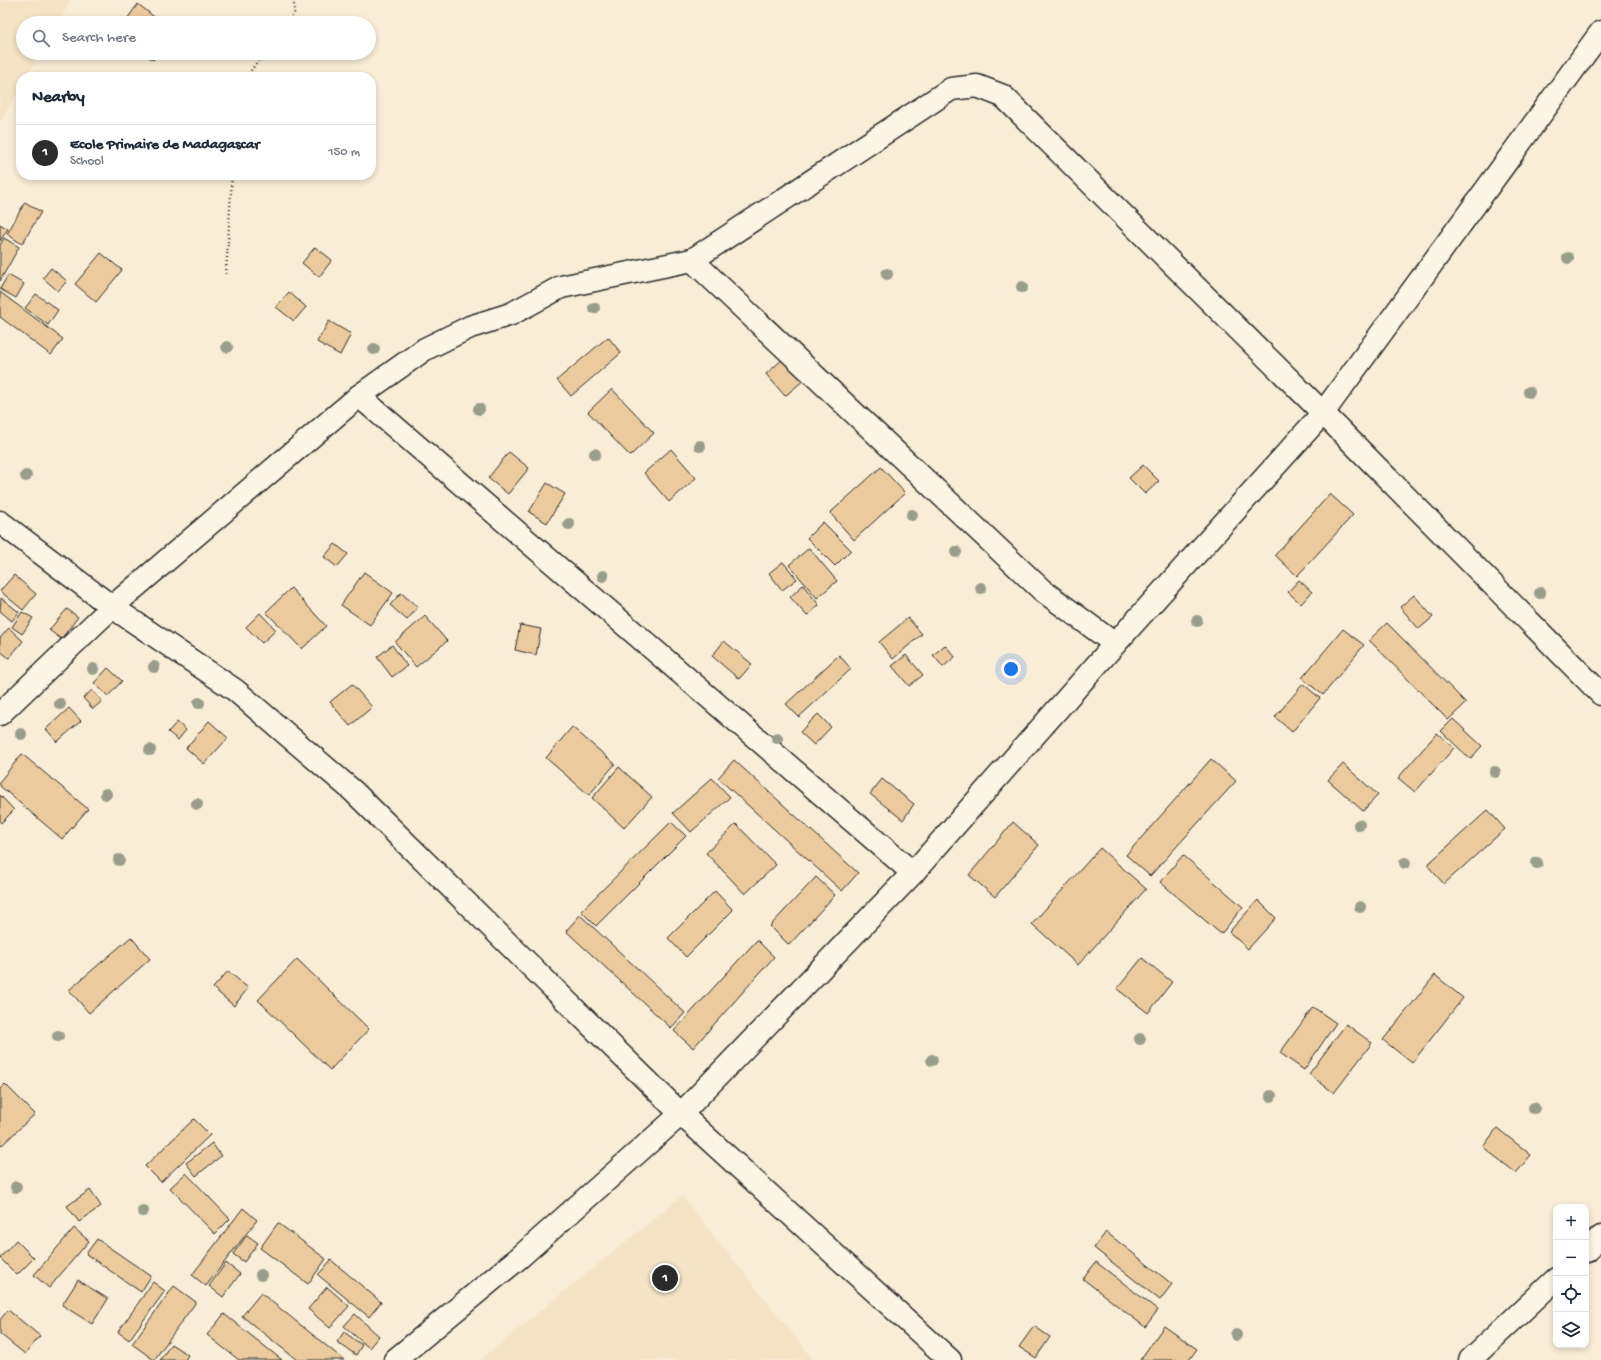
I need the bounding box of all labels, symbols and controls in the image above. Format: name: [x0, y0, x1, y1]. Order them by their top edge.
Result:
search box: [16, 16, 376, 60]
icon: search: [30, 27, 52, 49]
text: Search here: [62, 29, 136, 47]
text: Nearby: [32, 88, 85, 108]
text: Ecole Primaire de Madagascar: [70, 136, 260, 154]
text: 1: [42, 145, 48, 160]
text: 150 m: [328, 145, 360, 160]
text: School: [70, 154, 104, 169]
your location: [1001, 659, 1021, 679]
map controls: [1553, 1204, 1589, 1348]
button: +: [1553, 1204, 1589, 1240]
button: −: [1553, 1240, 1589, 1276]
pin: 1: [652, 1263, 678, 1293]
button: locate: [1553, 1276, 1589, 1312]
button: layers: [1553, 1312, 1589, 1348]

